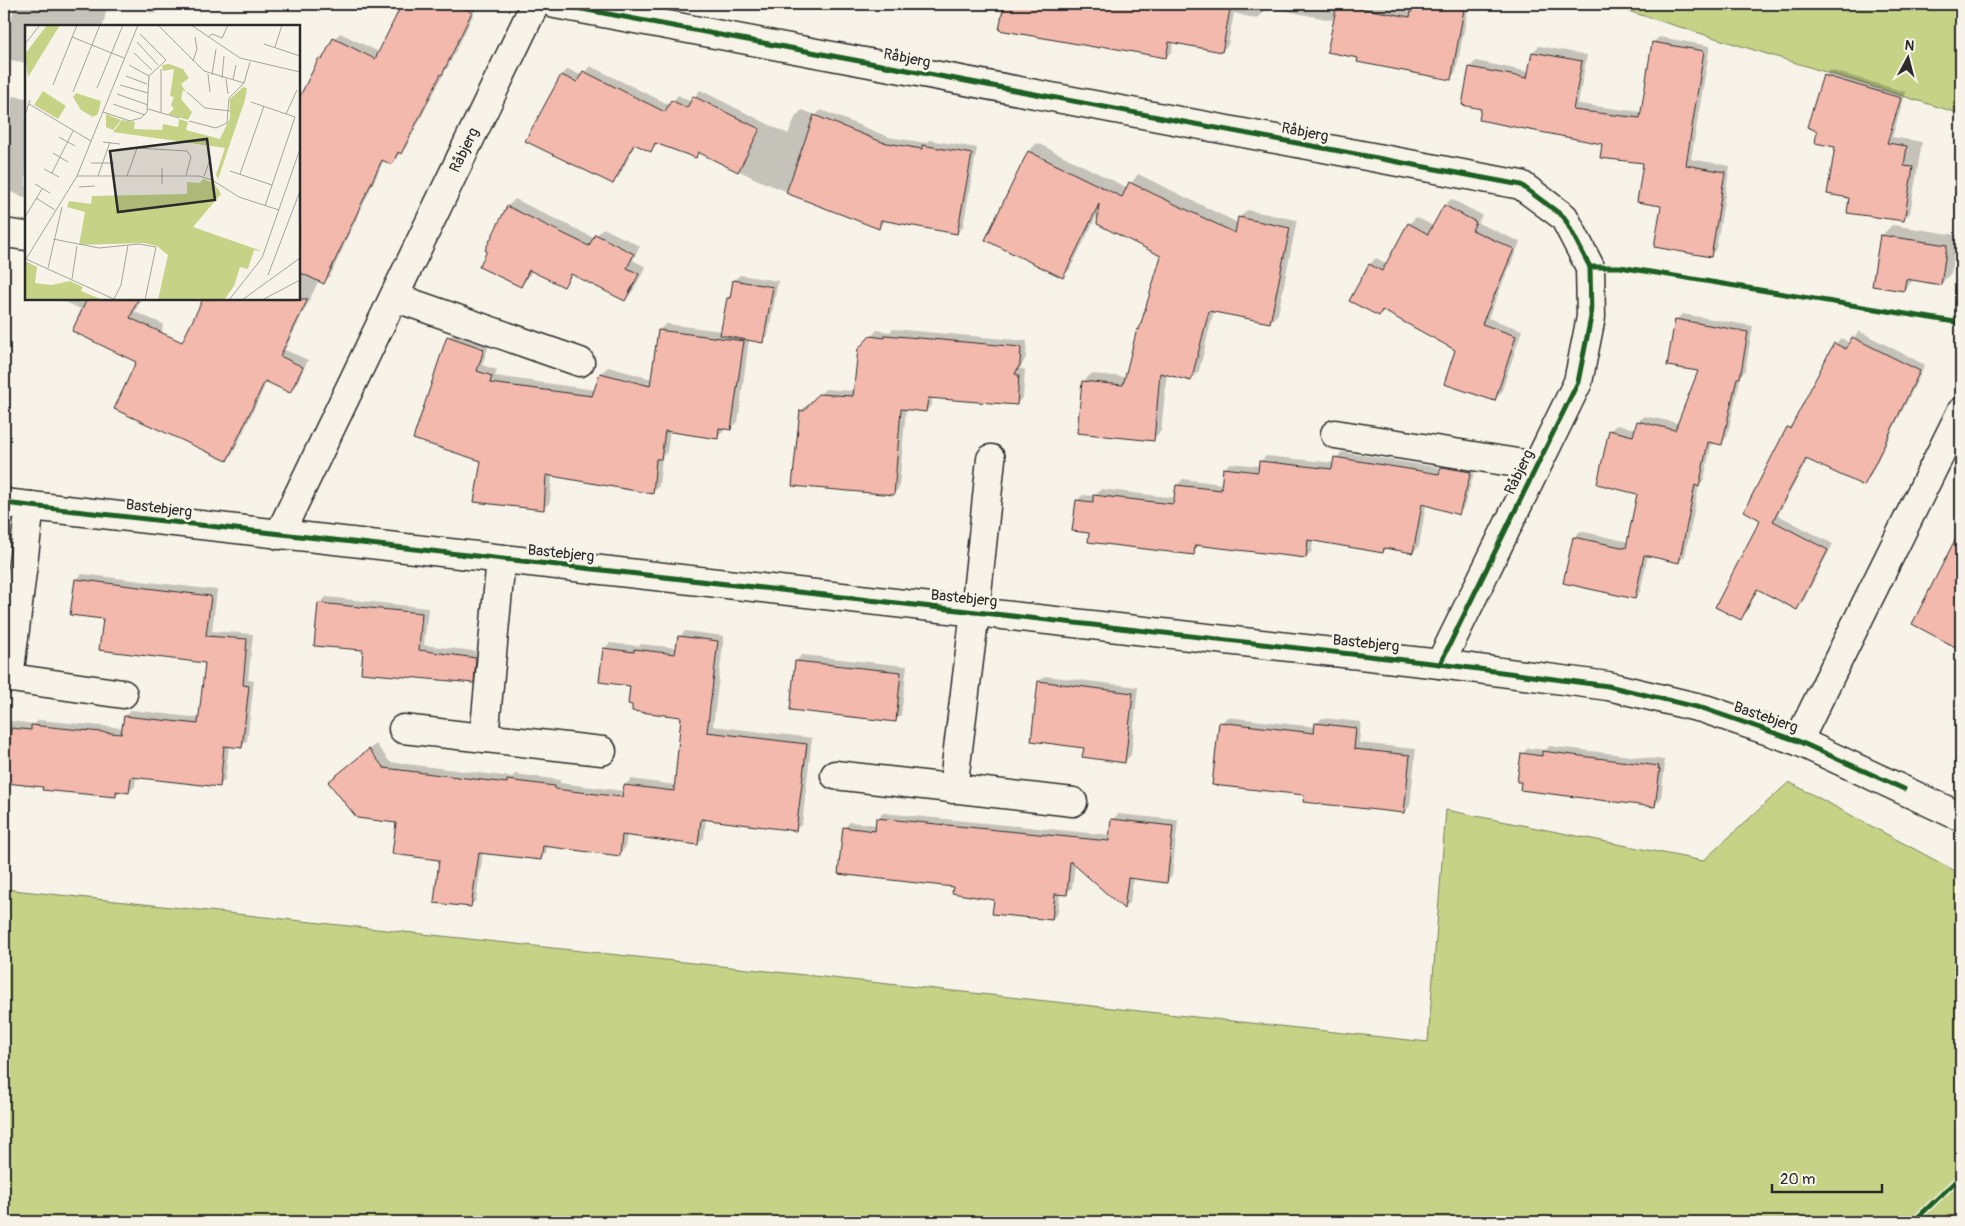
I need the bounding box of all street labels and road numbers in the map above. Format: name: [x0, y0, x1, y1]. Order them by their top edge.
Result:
street label: Råbjerg: [882, 45, 932, 72]
street label: Råbjerg: [1280, 119, 1330, 146]
street label: Råbjerg: [445, 125, 483, 176]
street label: Råbjerg: [1500, 447, 1538, 498]
street label: Bastebjerg: [125, 495, 193, 522]
street label: Bastebjerg: [527, 541, 595, 566]
street label: Bastebjerg: [930, 586, 998, 611]
street label: Bastebjerg: [1332, 631, 1400, 656]
street label: Bastebjerg: [1731, 698, 1800, 737]

